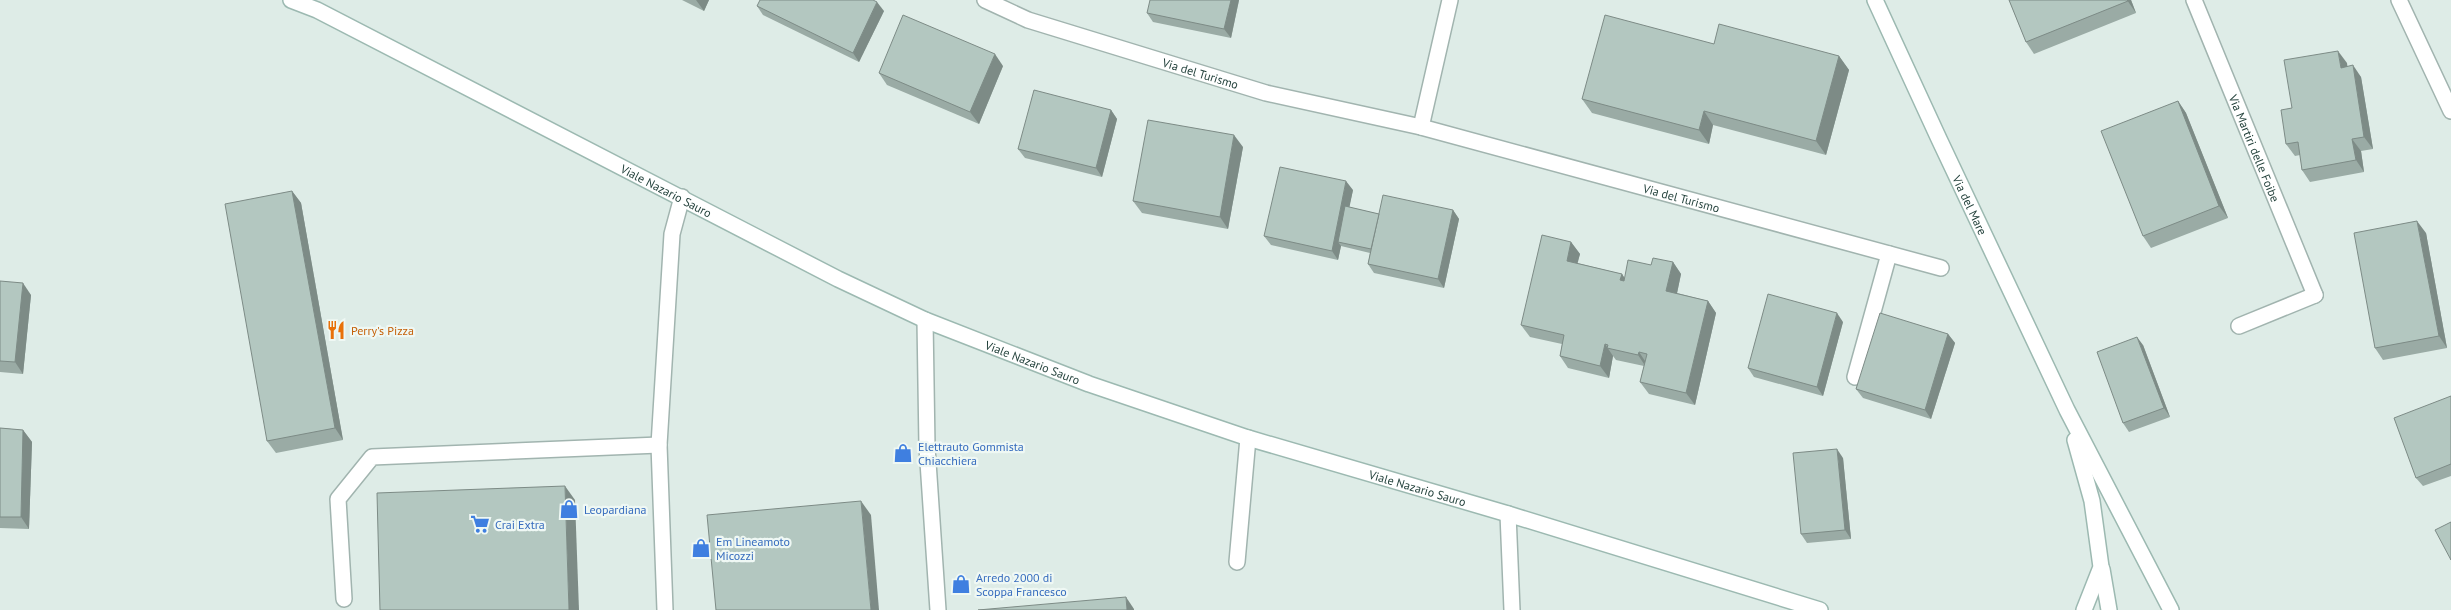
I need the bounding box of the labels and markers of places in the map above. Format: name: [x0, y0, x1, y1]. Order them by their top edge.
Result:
restaurant icon: Perry's Pizza: [325, 319, 347, 341]
place label: Perry's Pizza: [351, 323, 414, 338]
place label: Elettrauto Gommista Chiacchiera: [918, 439, 1024, 468]
shop icon: Elettrauto Gommista Chiacchiera: [892, 442, 914, 464]
shop icon: Leopardiana: [558, 498, 580, 520]
place label: Leopardiana: [584, 502, 647, 517]
supermarket icon: Crai Extra: [469, 513, 491, 535]
place label: Crai Extra: [495, 517, 545, 532]
place label: Em Lineamoto Micozzi: [716, 534, 790, 563]
shop icon: Em Lineamoto Micozzi: [690, 537, 712, 559]
place label: Arredo 2000 di Scoppa Francesco: [976, 570, 1067, 599]
shop icon: Arredo 2000 di Scoppa Francesco: [950, 573, 972, 595]

